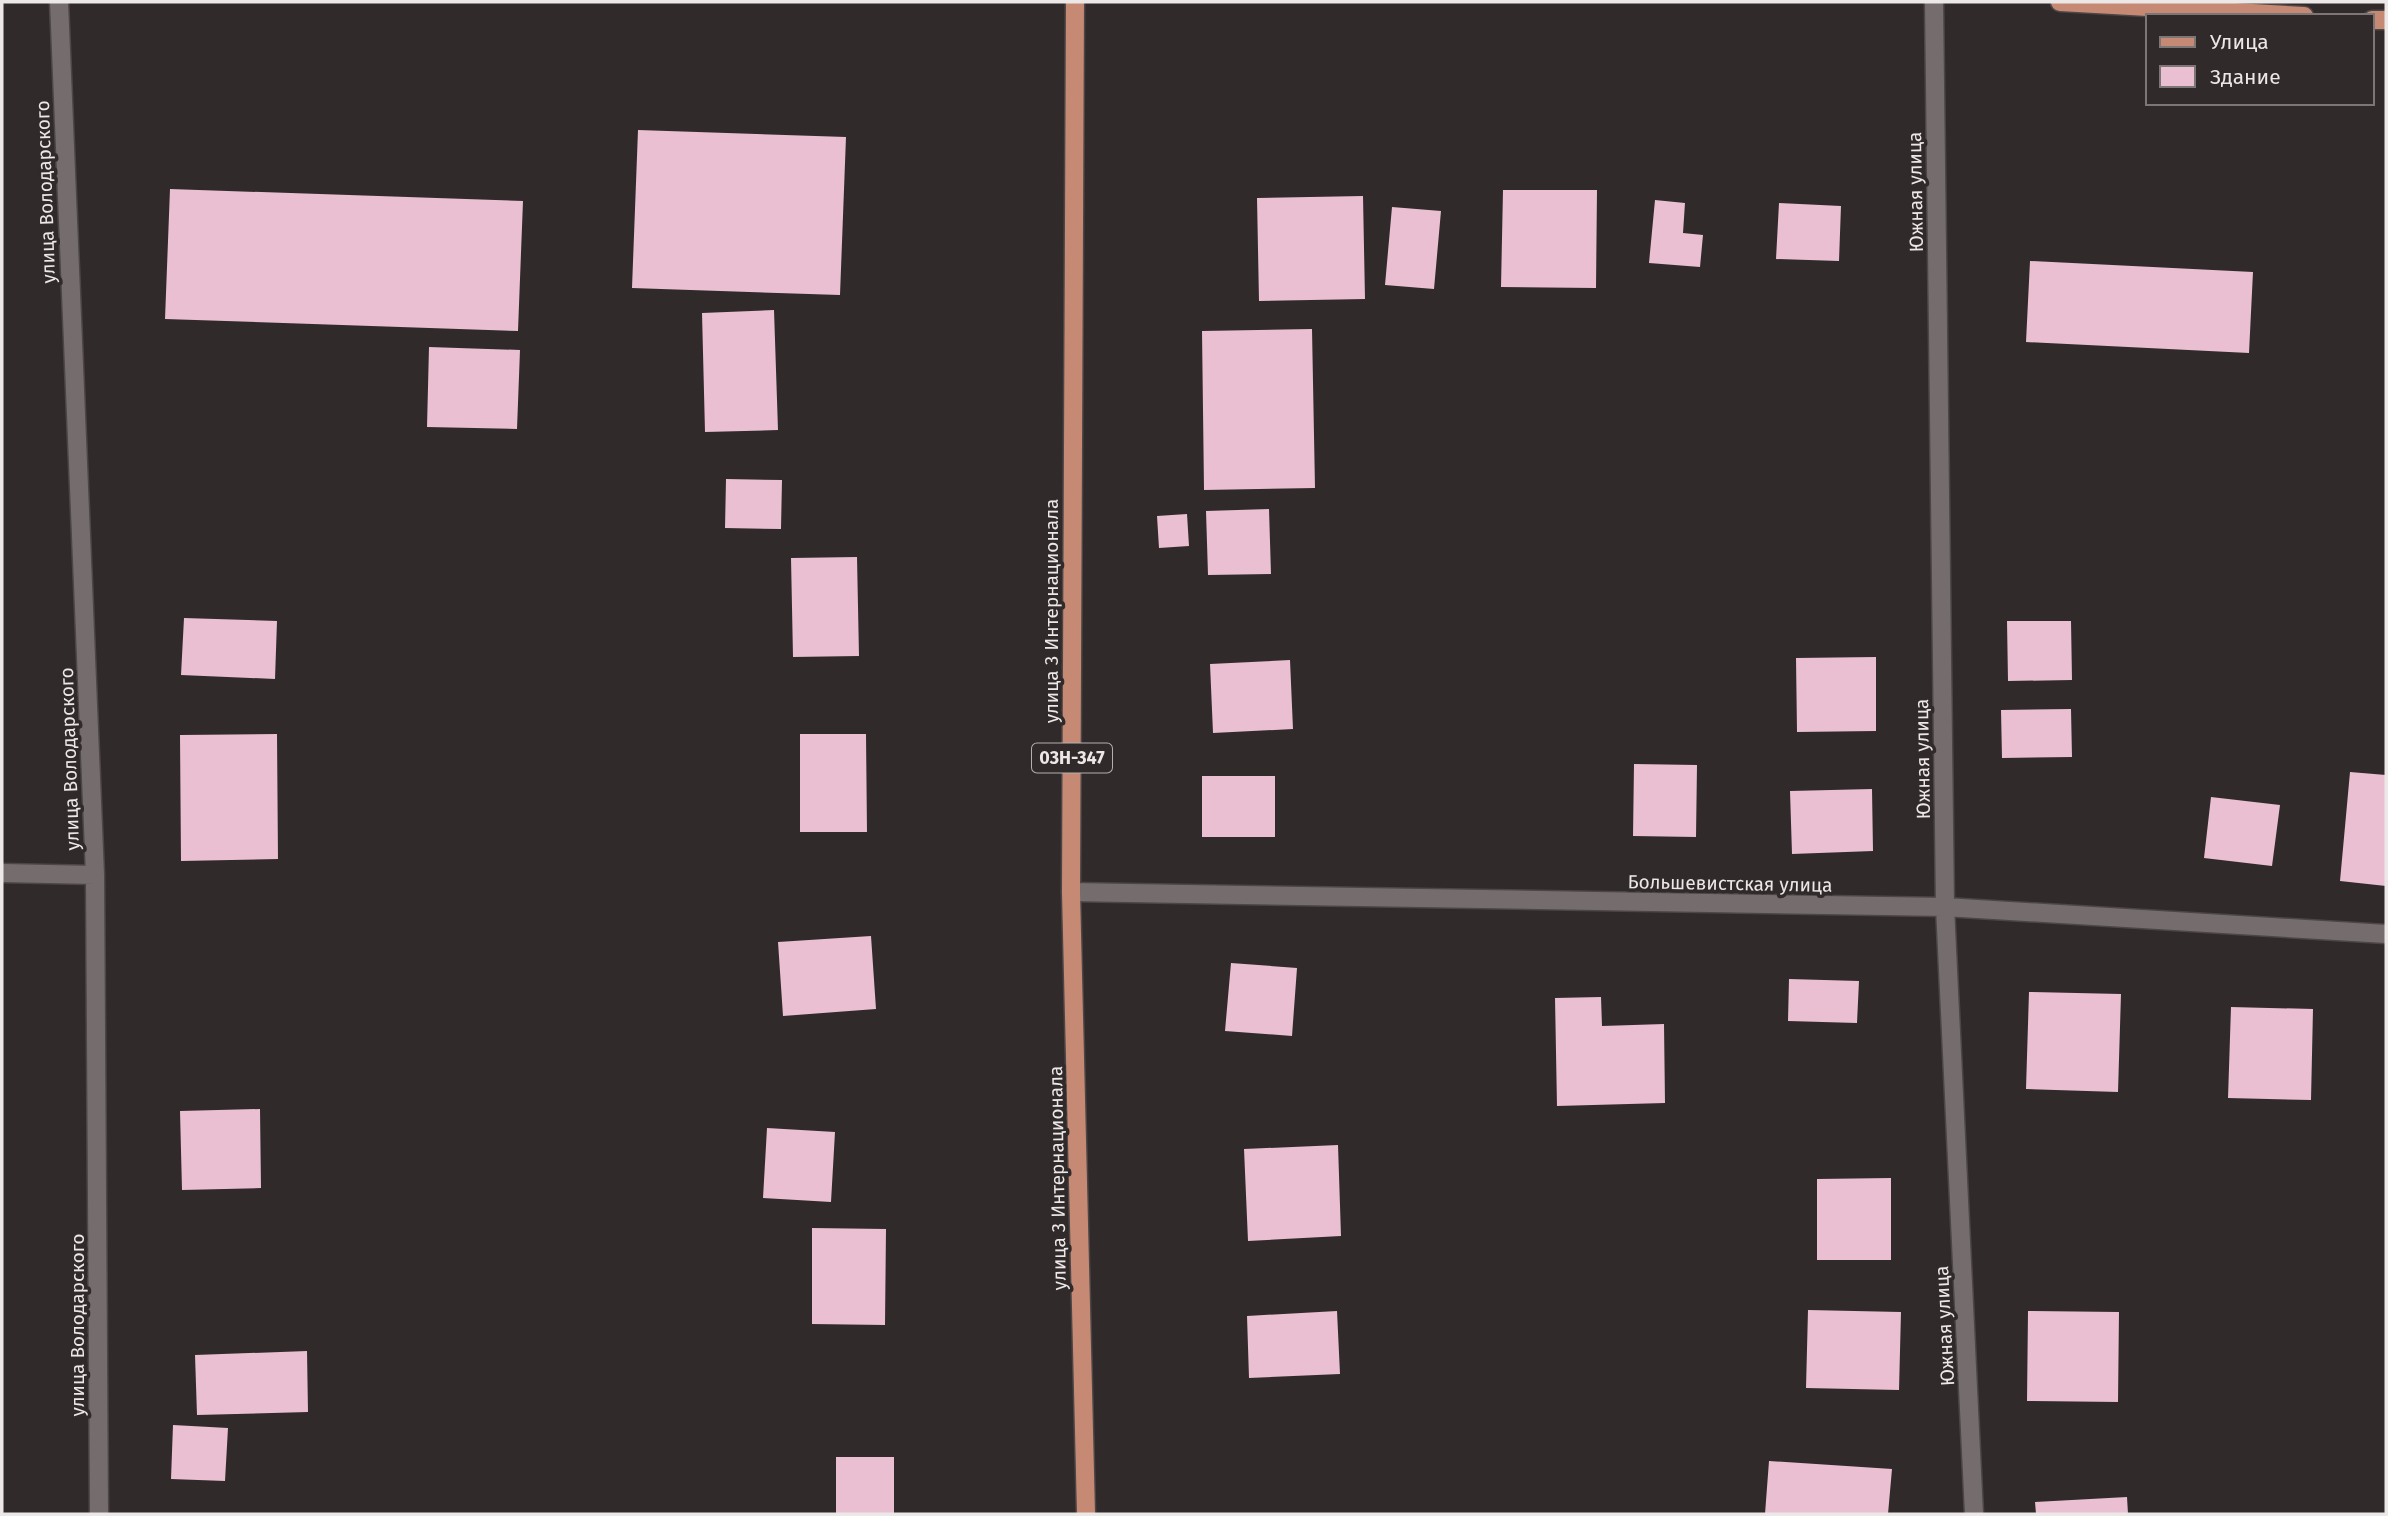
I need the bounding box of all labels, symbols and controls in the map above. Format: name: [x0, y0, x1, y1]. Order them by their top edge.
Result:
legend: [2146, 14, 2374, 105]
text: Улица: [2210, 29, 2269, 55]
text: Здание: [2210, 64, 2281, 90]
street label: улица Володарского: [31, 100, 60, 284]
street label: Южная улица: [1903, 132, 1928, 252]
street label: улица 3 Интернационала: [1040, 499, 1063, 723]
street label: улица Володарского: [55, 667, 84, 851]
street label: Южная улица: [1910, 699, 1935, 819]
road number: 03Н-347: [1032, 744, 1112, 772]
street label: Большевистская улица: [1627, 870, 1833, 897]
street label: улица 3 Интернационала: [1044, 1066, 1071, 1290]
street label: улица Володарского: [66, 1233, 89, 1417]
street label: Южная улица: [1930, 1265, 1959, 1387]

